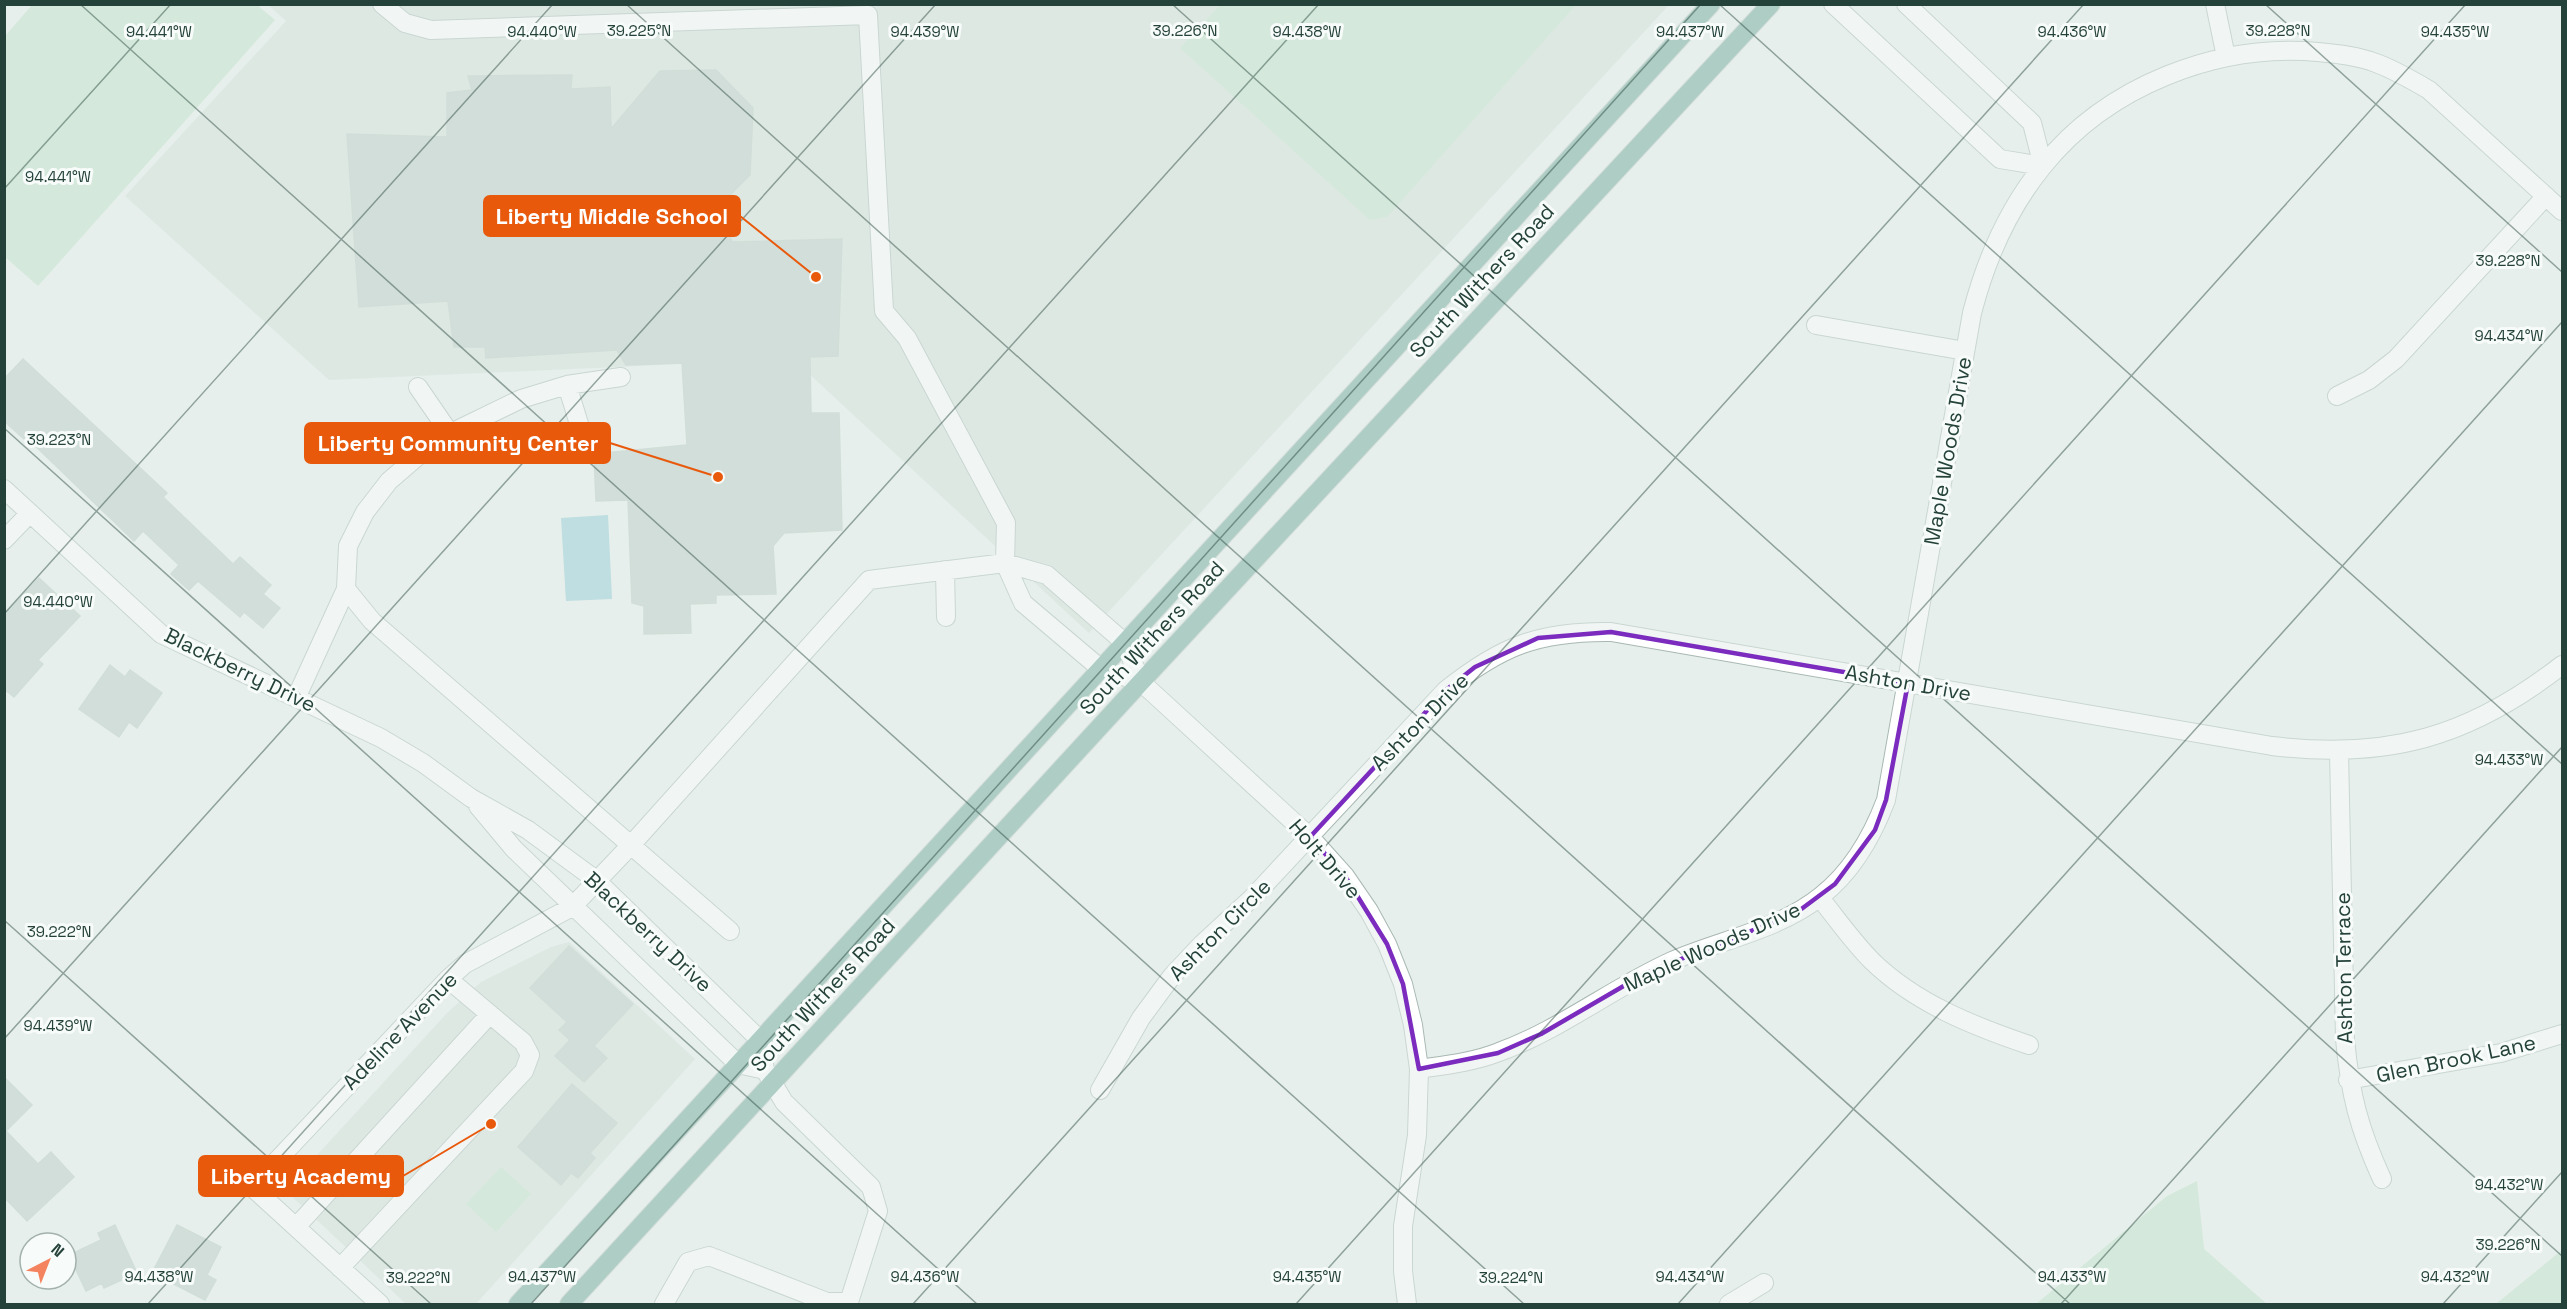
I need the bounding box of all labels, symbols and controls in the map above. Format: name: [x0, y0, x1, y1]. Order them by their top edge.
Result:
text: 39.225°N: [607, 21, 671, 40]
text: 39.226°N: [1153, 21, 1217, 40]
text: 39.228°N: [2245, 21, 2311, 40]
text: 94.441°W: [126, 22, 192, 41]
text: 94.440°W: [507, 22, 577, 41]
text: 94.439°W: [891, 22, 959, 41]
text: 94.438°W: [1273, 22, 1341, 41]
text: 94.437°W: [1656, 22, 1724, 41]
text: 94.436°W: [2038, 22, 2106, 41]
text: 94.435°W: [2421, 22, 2489, 41]
text: 94.441°W: [25, 167, 91, 186]
callout: Liberty Middle School: [484, 196, 740, 236]
street label: South Withers Road: [1403, 198, 1560, 363]
text: Liberty Middle School: [496, 202, 728, 230]
text: 39.228°N: [2475, 251, 2541, 270]
text: 94.434°W: [2474, 326, 2544, 345]
street label: Maple Woods Drive: [1918, 355, 1977, 547]
callout: Liberty Community Center: [305, 423, 610, 463]
text: Liberty Community Center: [318, 429, 599, 457]
text: 39.223°N: [27, 430, 91, 449]
street label: South Withers Road: [1073, 555, 1230, 720]
text: 94.440°W: [23, 592, 93, 611]
street label: Blackberry Drive: [160, 621, 320, 718]
street label: Ashton Drive: [1843, 658, 1973, 707]
street label: Ashton Drive: [1365, 667, 1474, 776]
text: 94.433°W: [2475, 750, 2543, 769]
street label: Holt Drive: [1283, 813, 1367, 904]
street label: Blackberry Drive: [579, 865, 718, 998]
street label: Ashton Circle: [1163, 873, 1276, 986]
street label: Ashton Terrace: [2329, 892, 2358, 1044]
street label: Maple Woods Drive: [1619, 895, 1804, 998]
street label: South Withers Road: [744, 912, 901, 1077]
text: 39.222°N: [27, 922, 91, 941]
street label: Adeline Avenue: [336, 966, 463, 1095]
text: 94.439°W: [24, 1016, 92, 1035]
street label: Glen Brook Lane: [2374, 1028, 2538, 1089]
callout: Liberty Academy: [199, 1156, 403, 1196]
text: Liberty Academy: [211, 1162, 391, 1190]
text: 94.432°W: [2475, 1175, 2543, 1194]
north arrow: [18, 1231, 78, 1291]
text: 39.226°N: [2476, 1235, 2540, 1254]
text: N: [47, 1239, 69, 1262]
text: 94.438°W: [125, 1267, 193, 1286]
text: 94.437°W: [508, 1267, 576, 1286]
text: 94.436°W: [891, 1267, 959, 1286]
text: 94.435°W: [1273, 1267, 1341, 1286]
text: 94.434°W: [1655, 1267, 1725, 1286]
text: 94.433°W: [2038, 1267, 2106, 1286]
text: 94.432°W: [2421, 1267, 2489, 1286]
text: 39.222°N: [386, 1268, 450, 1287]
text: 39.224°N: [1479, 1268, 1543, 1287]

